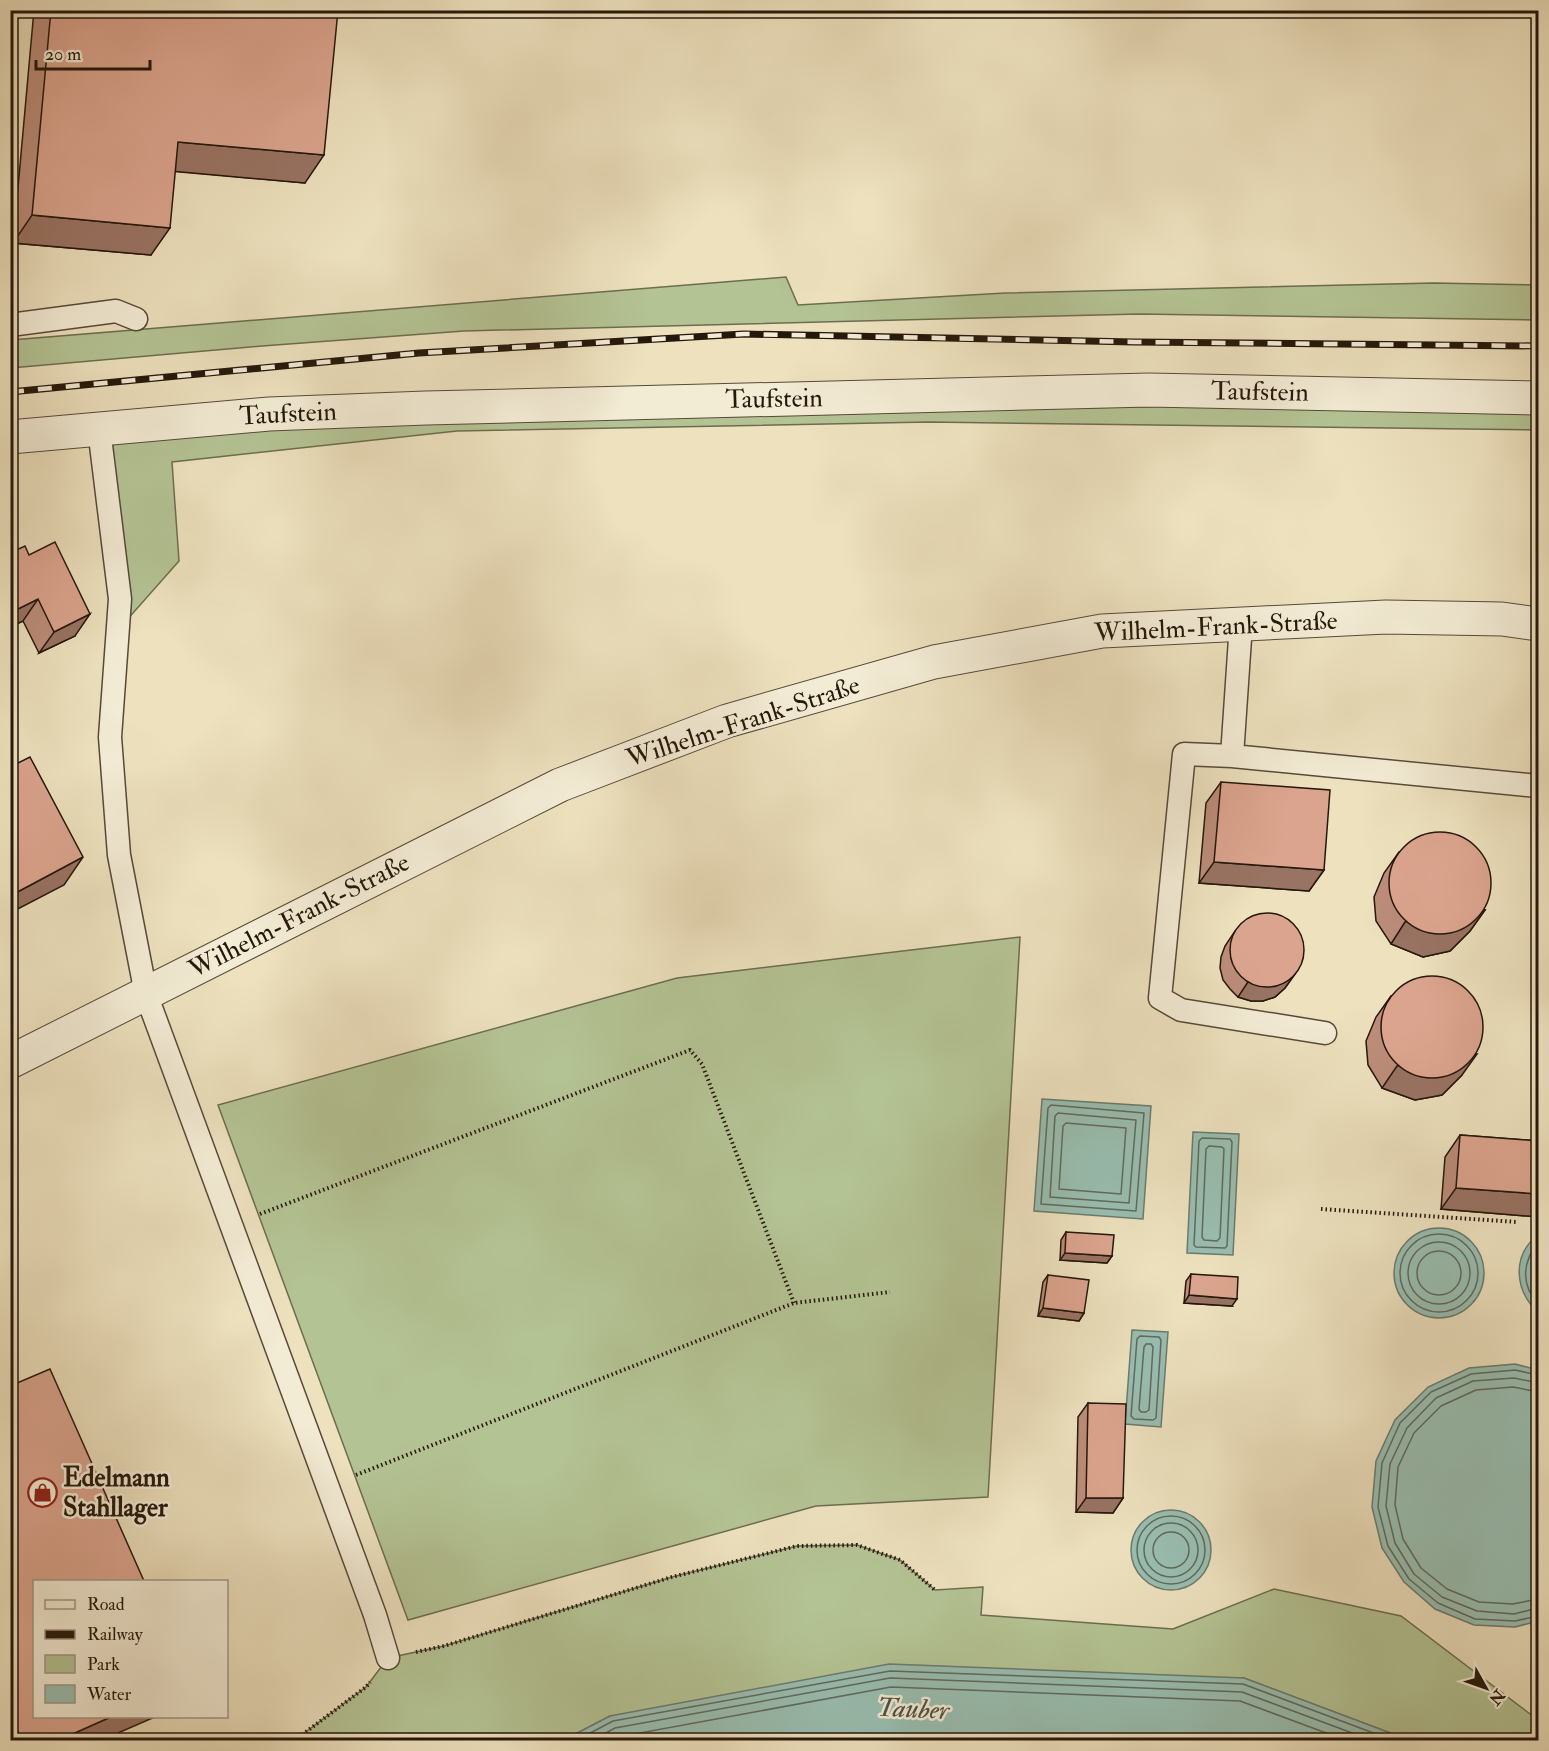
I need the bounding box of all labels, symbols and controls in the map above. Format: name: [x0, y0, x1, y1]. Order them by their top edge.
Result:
scale bar: [36, 33, 150, 71]
text: 20 m: [45, 43, 81, 66]
street label: Taufstein: [1211, 375, 1309, 409]
street label: Taufstein: [725, 382, 823, 416]
street label: Taufstein: [238, 395, 338, 433]
street label: Wilhelm-Frank-Straße: [1093, 605, 1339, 649]
street label: Wilhelm-Frank-Straße: [621, 669, 864, 775]
street label: Wilhelm-Frank-Straße: [182, 846, 415, 986]
place label: Edelmann Stahllager: [63, 1462, 170, 1525]
shop icon: Edelmann Stahllager: [26, 1477, 58, 1509]
legend: [33, 1580, 228, 1718]
text: Road: [87, 1593, 125, 1616]
text: Railway: [87, 1623, 144, 1646]
text: Park: [87, 1653, 120, 1676]
north arrow: [1456, 1658, 1516, 1718]
text: Water: [86, 1683, 131, 1706]
text: N: [1484, 1684, 1510, 1709]
water label: Tauber: [876, 1691, 952, 1727]

